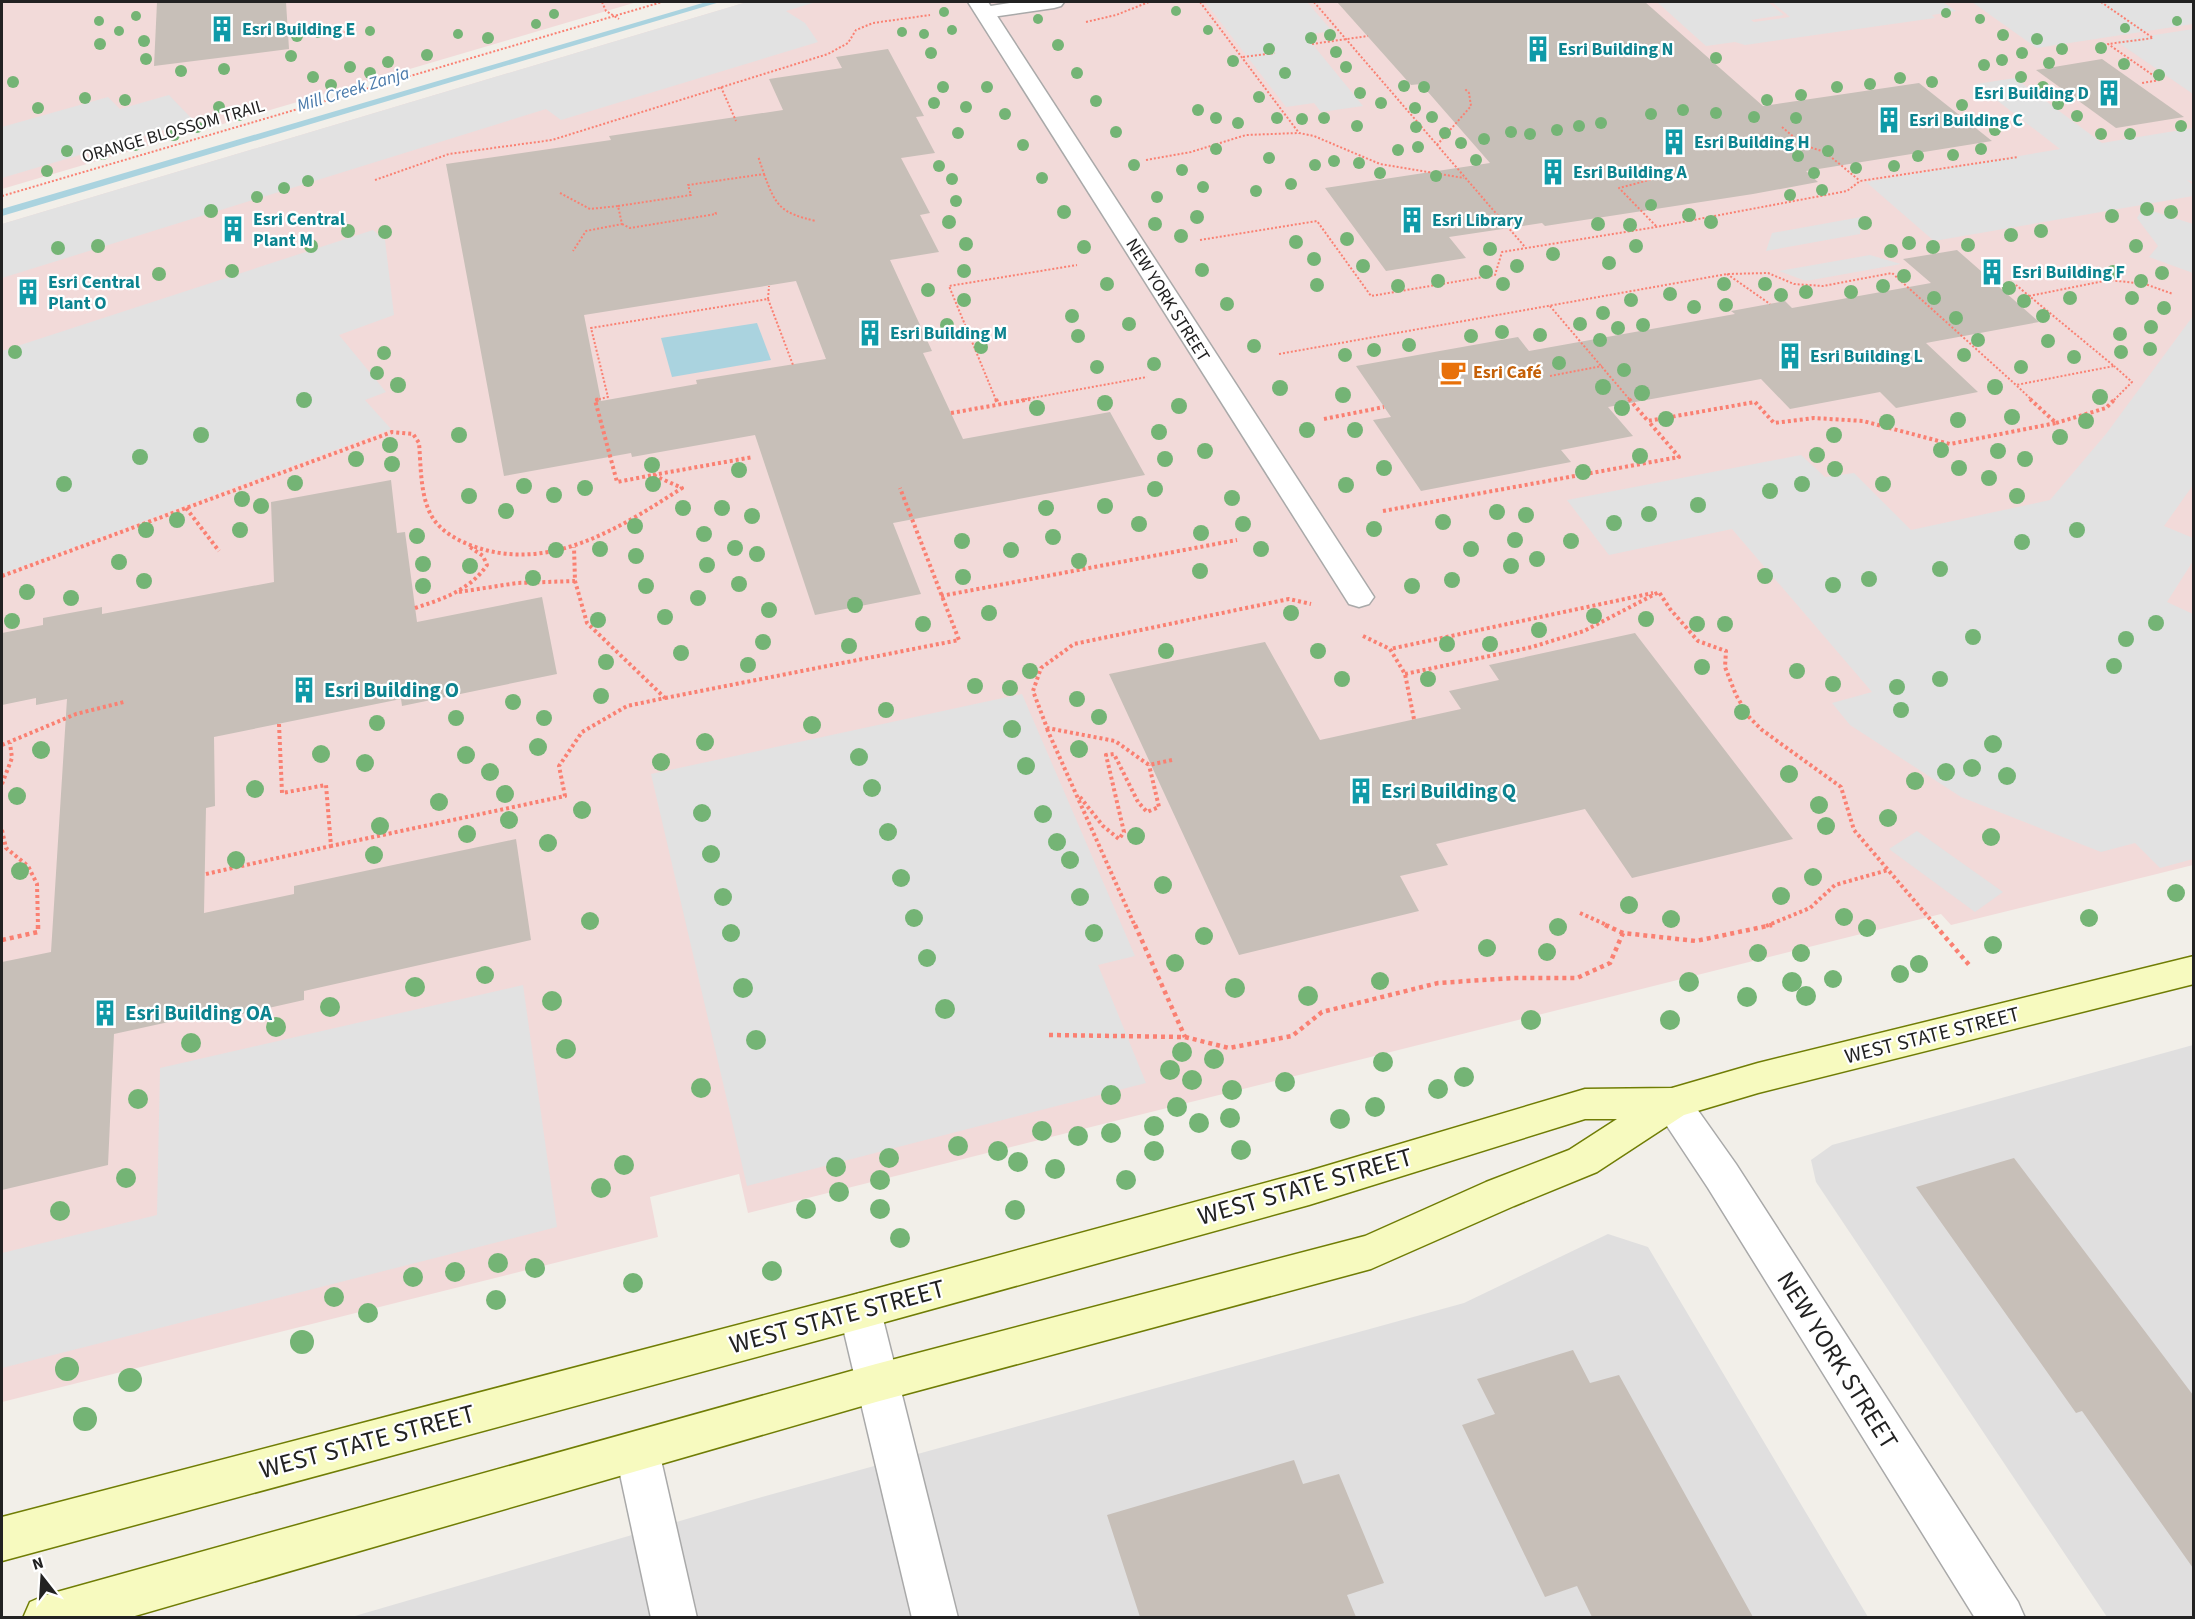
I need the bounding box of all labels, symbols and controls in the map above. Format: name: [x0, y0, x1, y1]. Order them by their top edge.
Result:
building icon: Esri Building E: [207, 14, 237, 44]
place label: Esri Building E: [242, 17, 355, 42]
building icon: Esri Building N: [1523, 34, 1553, 64]
place label: Esri Building N: [1558, 37, 1674, 62]
water label: Mill Creek Zanja: [294, 60, 413, 118]
building icon: Esri Building D: [2094, 78, 2124, 108]
place label: Esri Building D: [1974, 81, 2089, 106]
street label: ORANGE BLOSSOM TRAIL: [79, 93, 268, 170]
building icon: Esri Building C: [1874, 105, 1904, 135]
place label: Esri Building C: [1909, 108, 2024, 133]
building icon: Esri Building H: [1659, 127, 1689, 157]
place label: Esri Building H: [1694, 130, 1810, 155]
building icon: Esri Building A: [1538, 157, 1568, 187]
place label: Esri Building A: [1573, 160, 1688, 185]
building icon: Esri Library: [1397, 205, 1427, 235]
place label: Esri Central Plant M: [253, 207, 345, 253]
place label: Esri Library: [1432, 208, 1524, 233]
building icon: Esri Central Plant M: [218, 214, 248, 244]
street label: NEW YORK STREET: [1120, 234, 1216, 367]
building icon: Esri Building F: [1977, 257, 2007, 287]
place label: Esri Building F: [2012, 260, 2125, 285]
place label: Esri Central Plant O: [48, 270, 140, 316]
building icon: Esri Central Plant O: [13, 277, 43, 307]
building icon: Esri Building M: [855, 318, 885, 348]
place label: Esri Building M: [890, 321, 1007, 346]
building icon: Esri Building L: [1775, 341, 1805, 371]
place label: Esri Building L: [1810, 344, 1923, 369]
cafe icon: Esri Café: [1438, 357, 1468, 387]
place label: Esri Café: [1473, 360, 1542, 385]
building icon: Esri Building O: [289, 675, 319, 705]
place label: Esri Building O: [324, 675, 459, 705]
building icon: Esri Building Q: [1346, 776, 1376, 806]
place label: Esri Building Q: [1381, 776, 1517, 806]
building icon: Esri Building OA: [90, 998, 120, 1028]
place label: Esri Building OA: [125, 998, 273, 1028]
street label: WEST STATE STREET: [1841, 999, 2023, 1071]
street label: WEST STATE STREET: [1193, 1138, 1417, 1235]
street label: NEW YORK STREET: [1768, 1264, 1907, 1457]
street label: WEST STATE STREET: [725, 1270, 949, 1363]
street label: WEST STATE STREET: [255, 1395, 479, 1488]
north arrow: [12, 1547, 72, 1607]
text: N: [30, 1552, 46, 1576]

